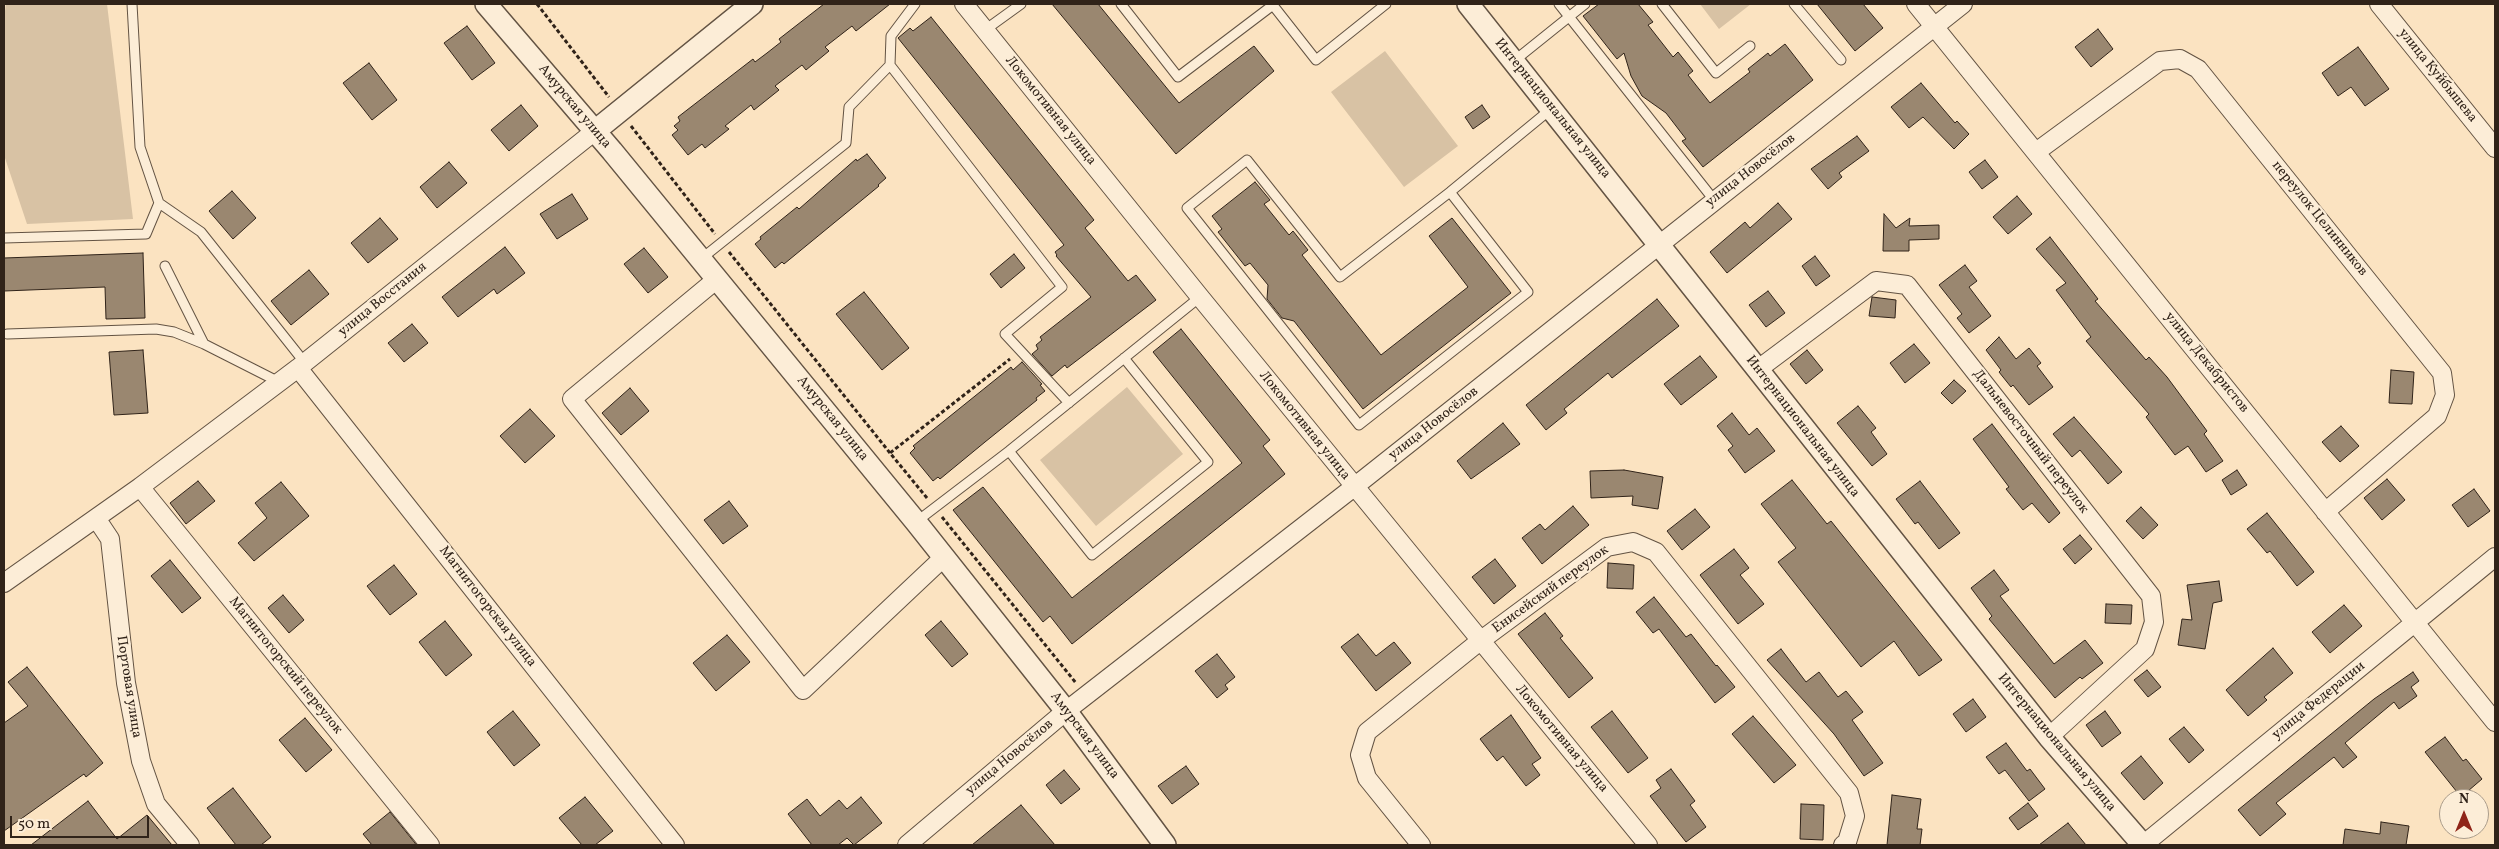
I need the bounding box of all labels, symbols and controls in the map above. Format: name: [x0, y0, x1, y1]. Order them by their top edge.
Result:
street label: улица Куйбышева: [2394, 26, 2480, 126]
street label: Интернациональная улица: [1490, 36, 1614, 182]
street label: Локомотивная улица: [1001, 53, 1099, 169]
street label: Амурская улица: [534, 62, 614, 152]
street label: улица Новосёлов: [1703, 131, 1799, 211]
street label: переулок Целинников: [2267, 158, 2371, 280]
street label: улица Восстания: [335, 259, 431, 341]
street label: улица Декабристов: [2160, 309, 2252, 417]
street label: Интернациональная улица: [1741, 353, 1863, 501]
street label: Дальневосточный переулок: [1968, 367, 2092, 517]
street label: Локомотивная улица: [1255, 368, 1353, 484]
street label: Амурская улица: [793, 373, 871, 465]
street label: улица Новосёлов: [1386, 384, 1482, 464]
street label: Енисейский переулок: [1490, 542, 1612, 638]
street label: Магнитогорская улица: [435, 543, 539, 671]
street label: Магнитогорский переулок: [224, 594, 346, 738]
street label: Портовая улица: [112, 635, 144, 739]
street label: улица Федерации: [2269, 658, 2369, 744]
street label: Интернациональная улица: [1993, 670, 2119, 816]
street label: Локомотивная улица: [1511, 682, 1611, 796]
street label: Амурская улица: [1046, 689, 1122, 783]
street label: улица Новосёлов: [963, 716, 1057, 800]
north arrow: [2439, 789, 2489, 839]
text: N: [2459, 790, 2469, 809]
scale bar: [12, 806, 151, 838]
text: 50 m: [18, 814, 50, 835]

